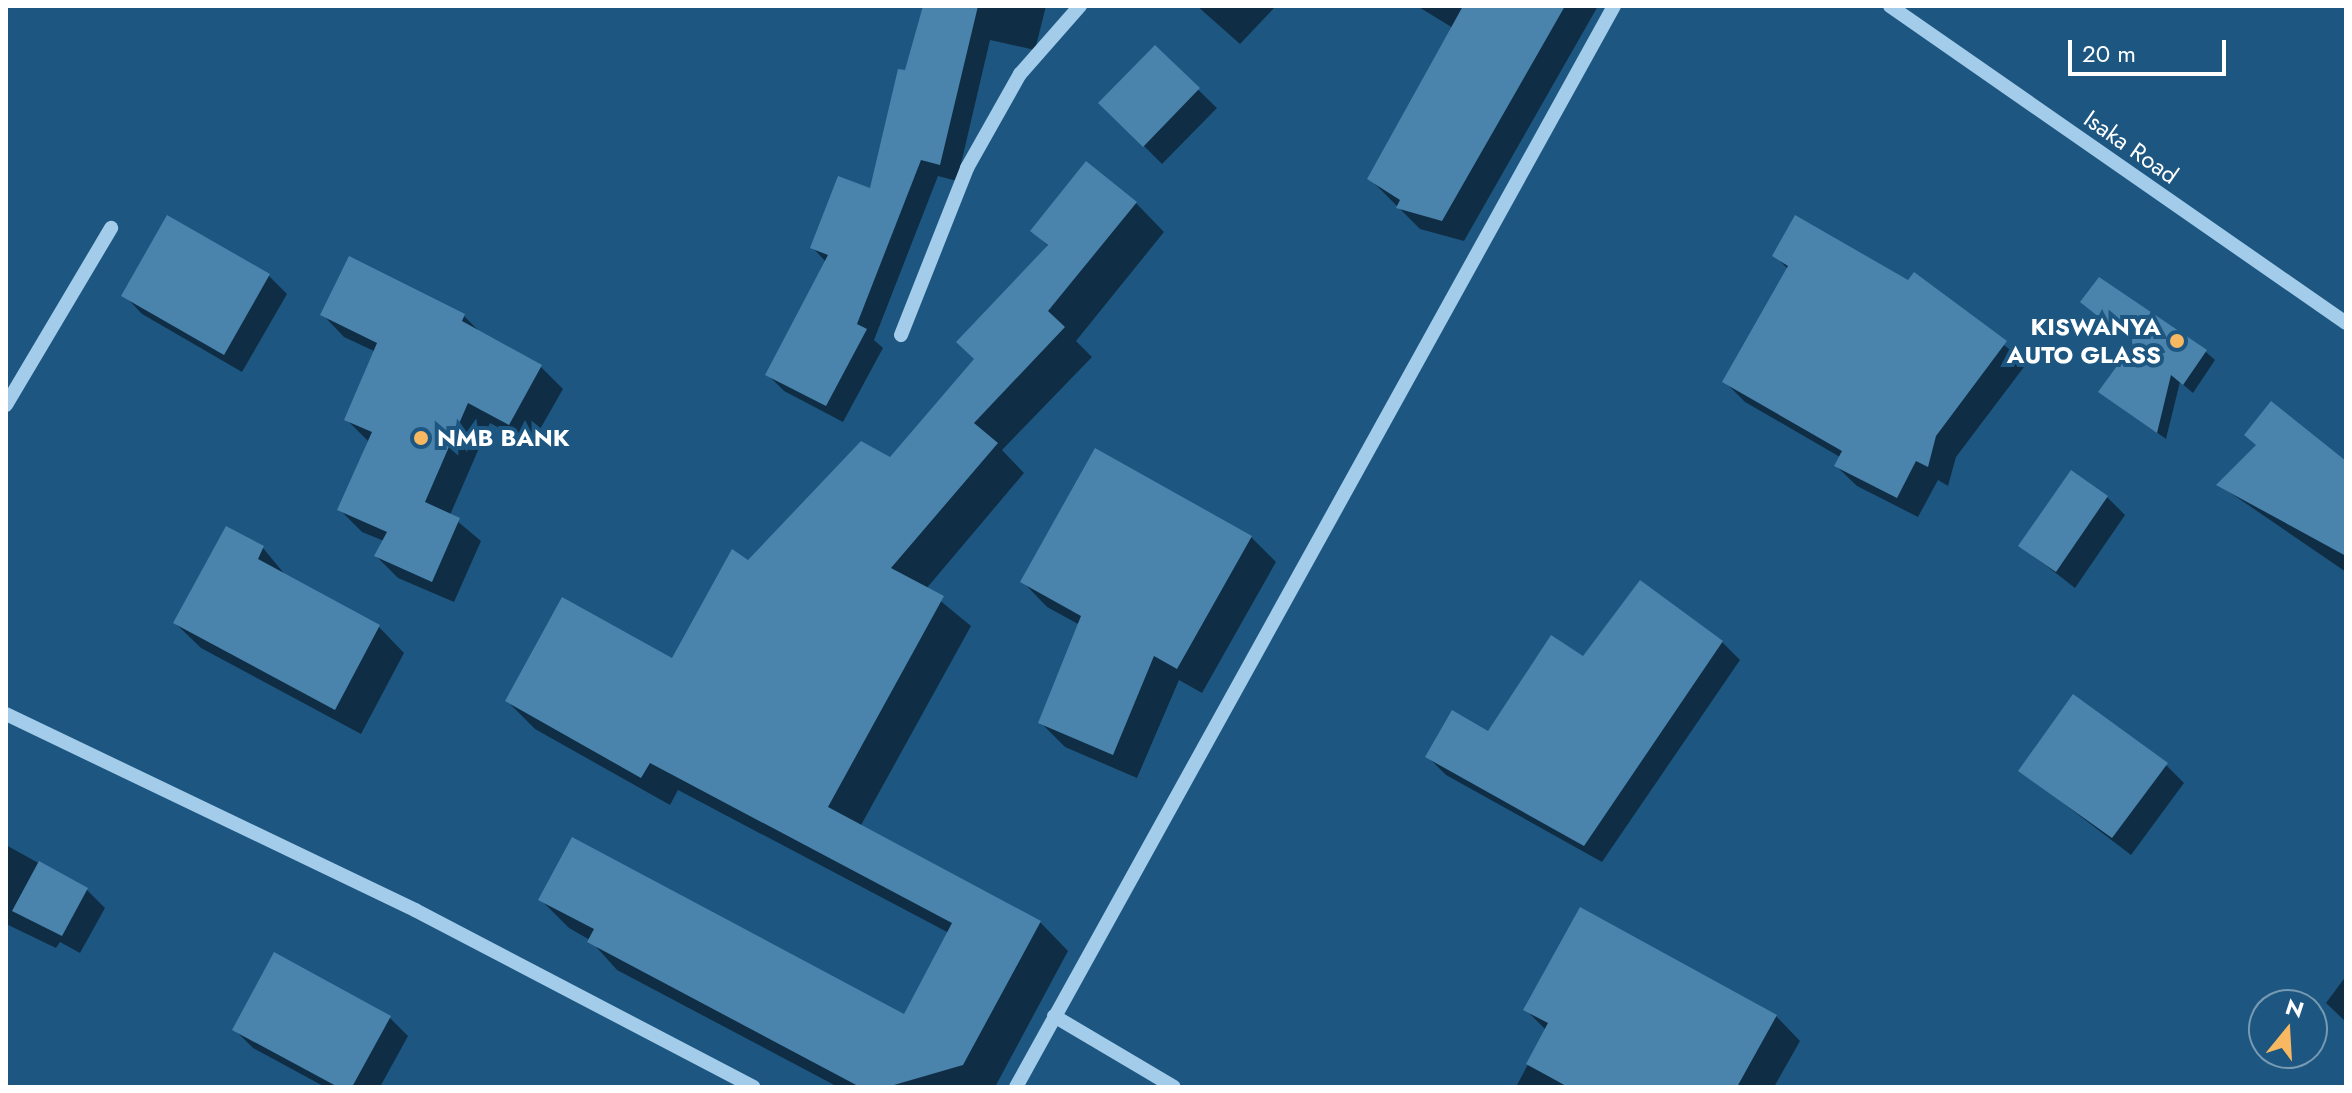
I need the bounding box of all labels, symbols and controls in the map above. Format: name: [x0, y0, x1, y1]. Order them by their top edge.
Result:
scale bar: [2072, 24, 2230, 74]
text: 20 m: [2082, 36, 2136, 71]
street label: Isaka Road: [2078, 104, 2184, 190]
place label: KISWANYA AUTO GLASS: [2007, 313, 2161, 369]
marker: KISWANYA AUTO GLASS: [2168, 332, 2186, 350]
place label: NMB BANK: [437, 424, 570, 452]
marker: NMB BANK: [412, 429, 430, 447]
north arrow: [2248, 989, 2328, 1069]
text: N: [2282, 990, 2308, 1026]

